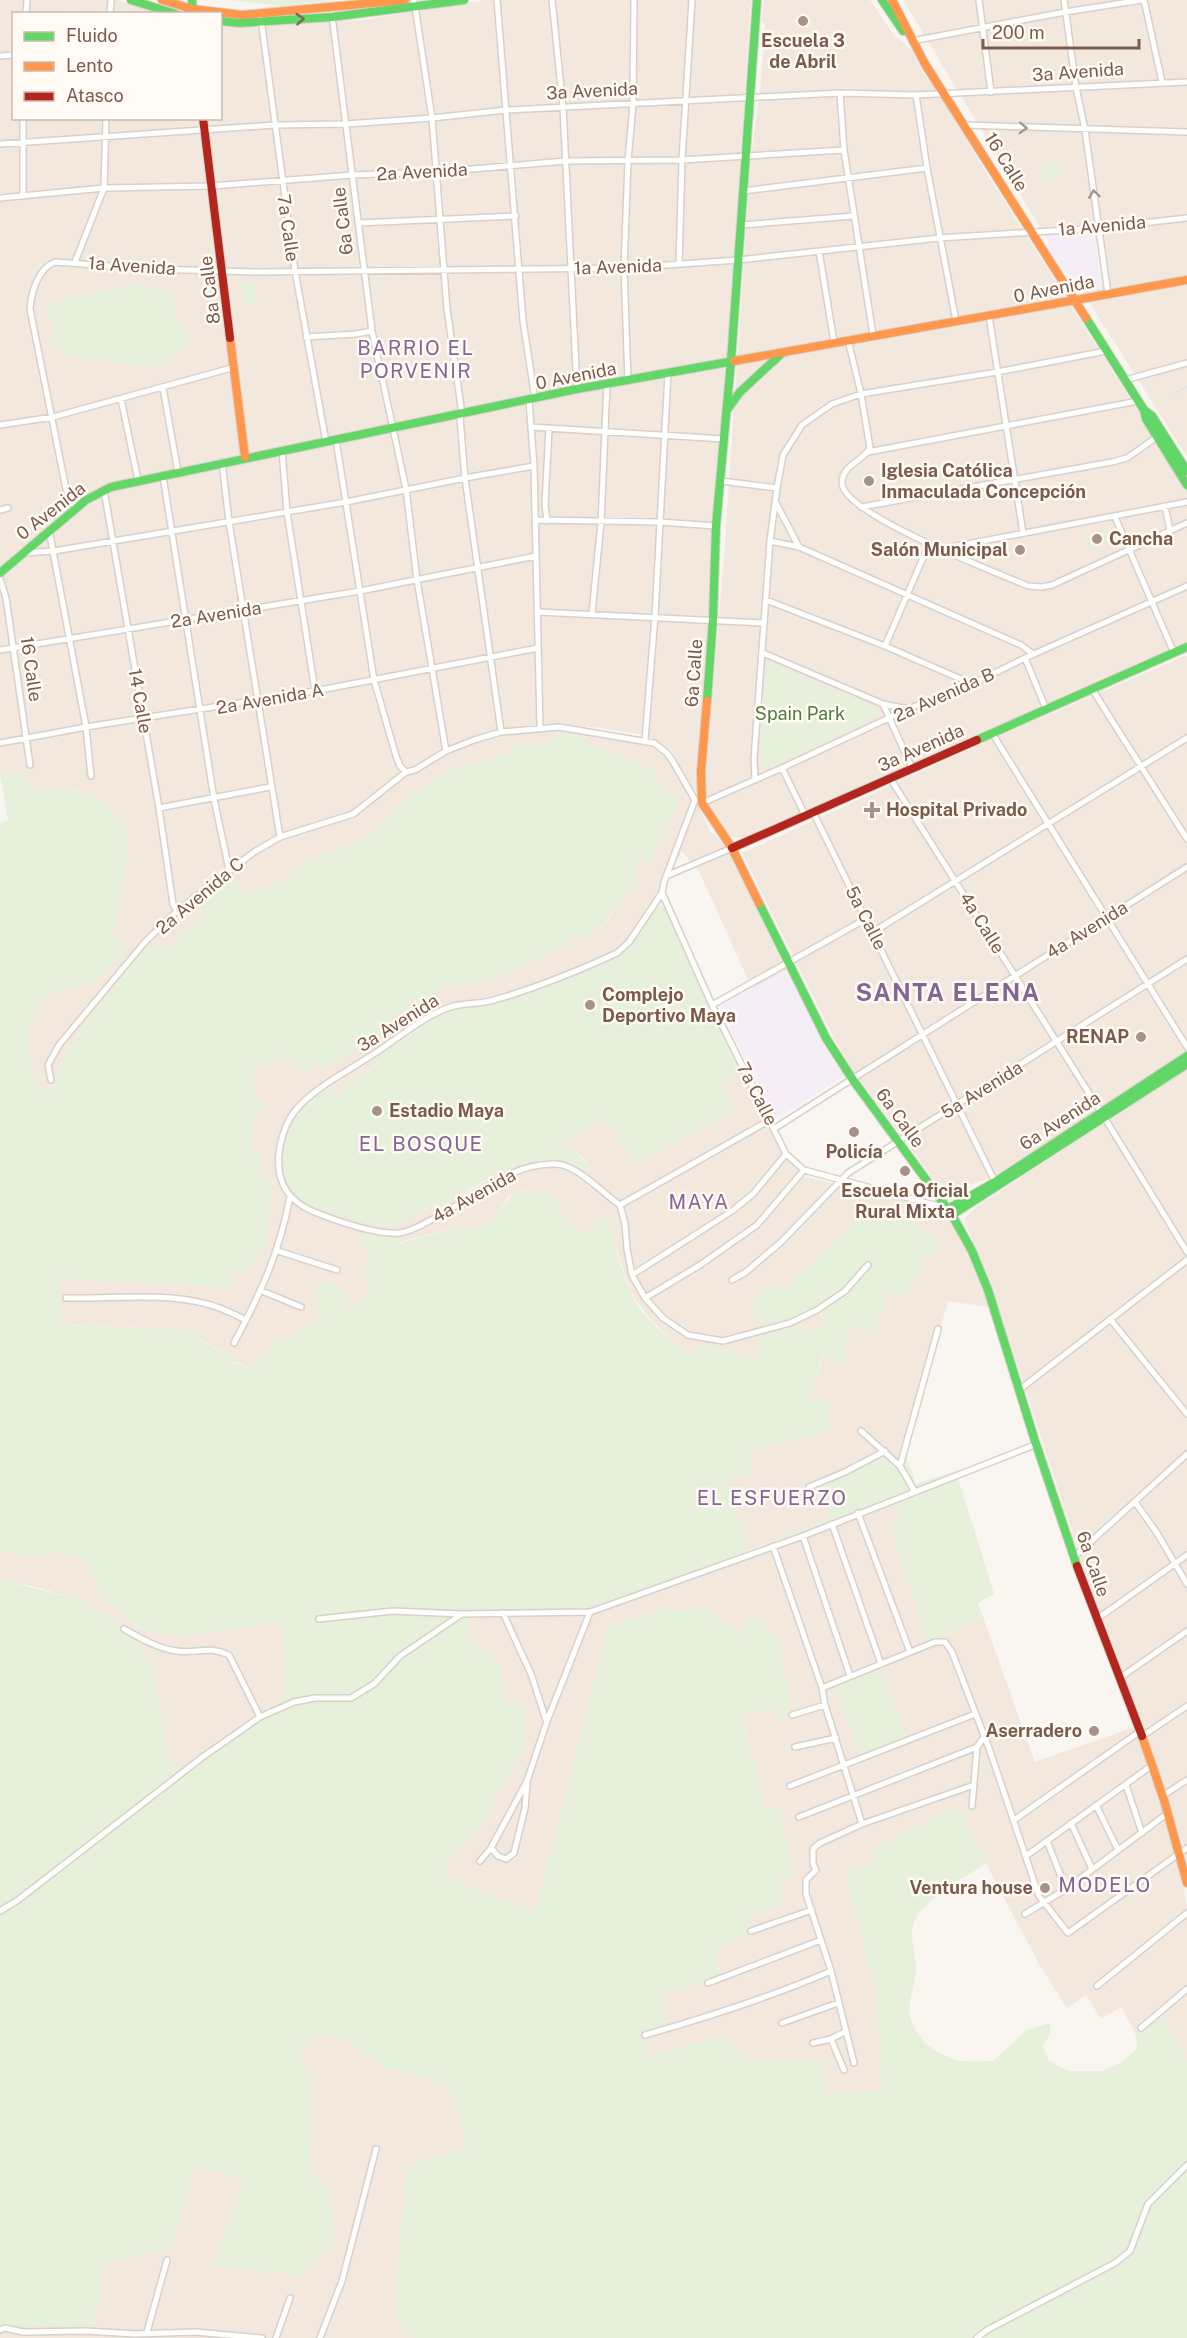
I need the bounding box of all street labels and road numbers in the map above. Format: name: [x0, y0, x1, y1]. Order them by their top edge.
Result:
street label: 3a Avenida: [1031, 58, 1125, 85]
street label: 3a Avenida: [545, 78, 638, 103]
street label: 16 Calle: [980, 128, 1033, 195]
street label: 2a Avenida: [376, 159, 468, 184]
street label: 6a Calle: [328, 186, 357, 256]
street label: 7a Calle: [273, 193, 304, 263]
street label: 1a Avenida: [1057, 211, 1147, 240]
street label: 1a Avenida: [87, 252, 177, 279]
street label: 1a Avenida: [574, 254, 662, 279]
street label: 8a Calle: [195, 255, 224, 325]
street label: 0 Avenida: [1012, 270, 1096, 307]
street label: 0 Avenida: [534, 357, 618, 394]
street label: 0 Avenida: [12, 477, 89, 544]
street label: 2a Avenida: [169, 597, 263, 632]
street label: 16 Calle: [17, 635, 46, 703]
street label: 6a Calle: [681, 638, 706, 708]
street label: 2a Avenida B: [890, 663, 997, 726]
street label: 14 Calle: [124, 667, 157, 735]
street label: 2a Avenida A: [215, 679, 325, 718]
street label: 3a Avenida: [875, 719, 967, 776]
street label: 2a Avenida C: [152, 853, 248, 938]
street label: 5a Calle: [842, 883, 891, 953]
street label: 4a Calle: [955, 888, 1009, 957]
street label: 4a Avenida: [1042, 896, 1131, 963]
street label: 3a Avenida: [353, 989, 442, 1056]
street label: 5a Avenida: [937, 1056, 1026, 1123]
street label: 7a Calle: [733, 1059, 782, 1129]
street label: 6a Calle: [872, 1084, 929, 1151]
street label: 6a Avenida: [1015, 1087, 1104, 1154]
street label: 4a Avenida: [428, 1164, 519, 1227]
street label: 6a Calle: [1072, 1528, 1114, 1599]

